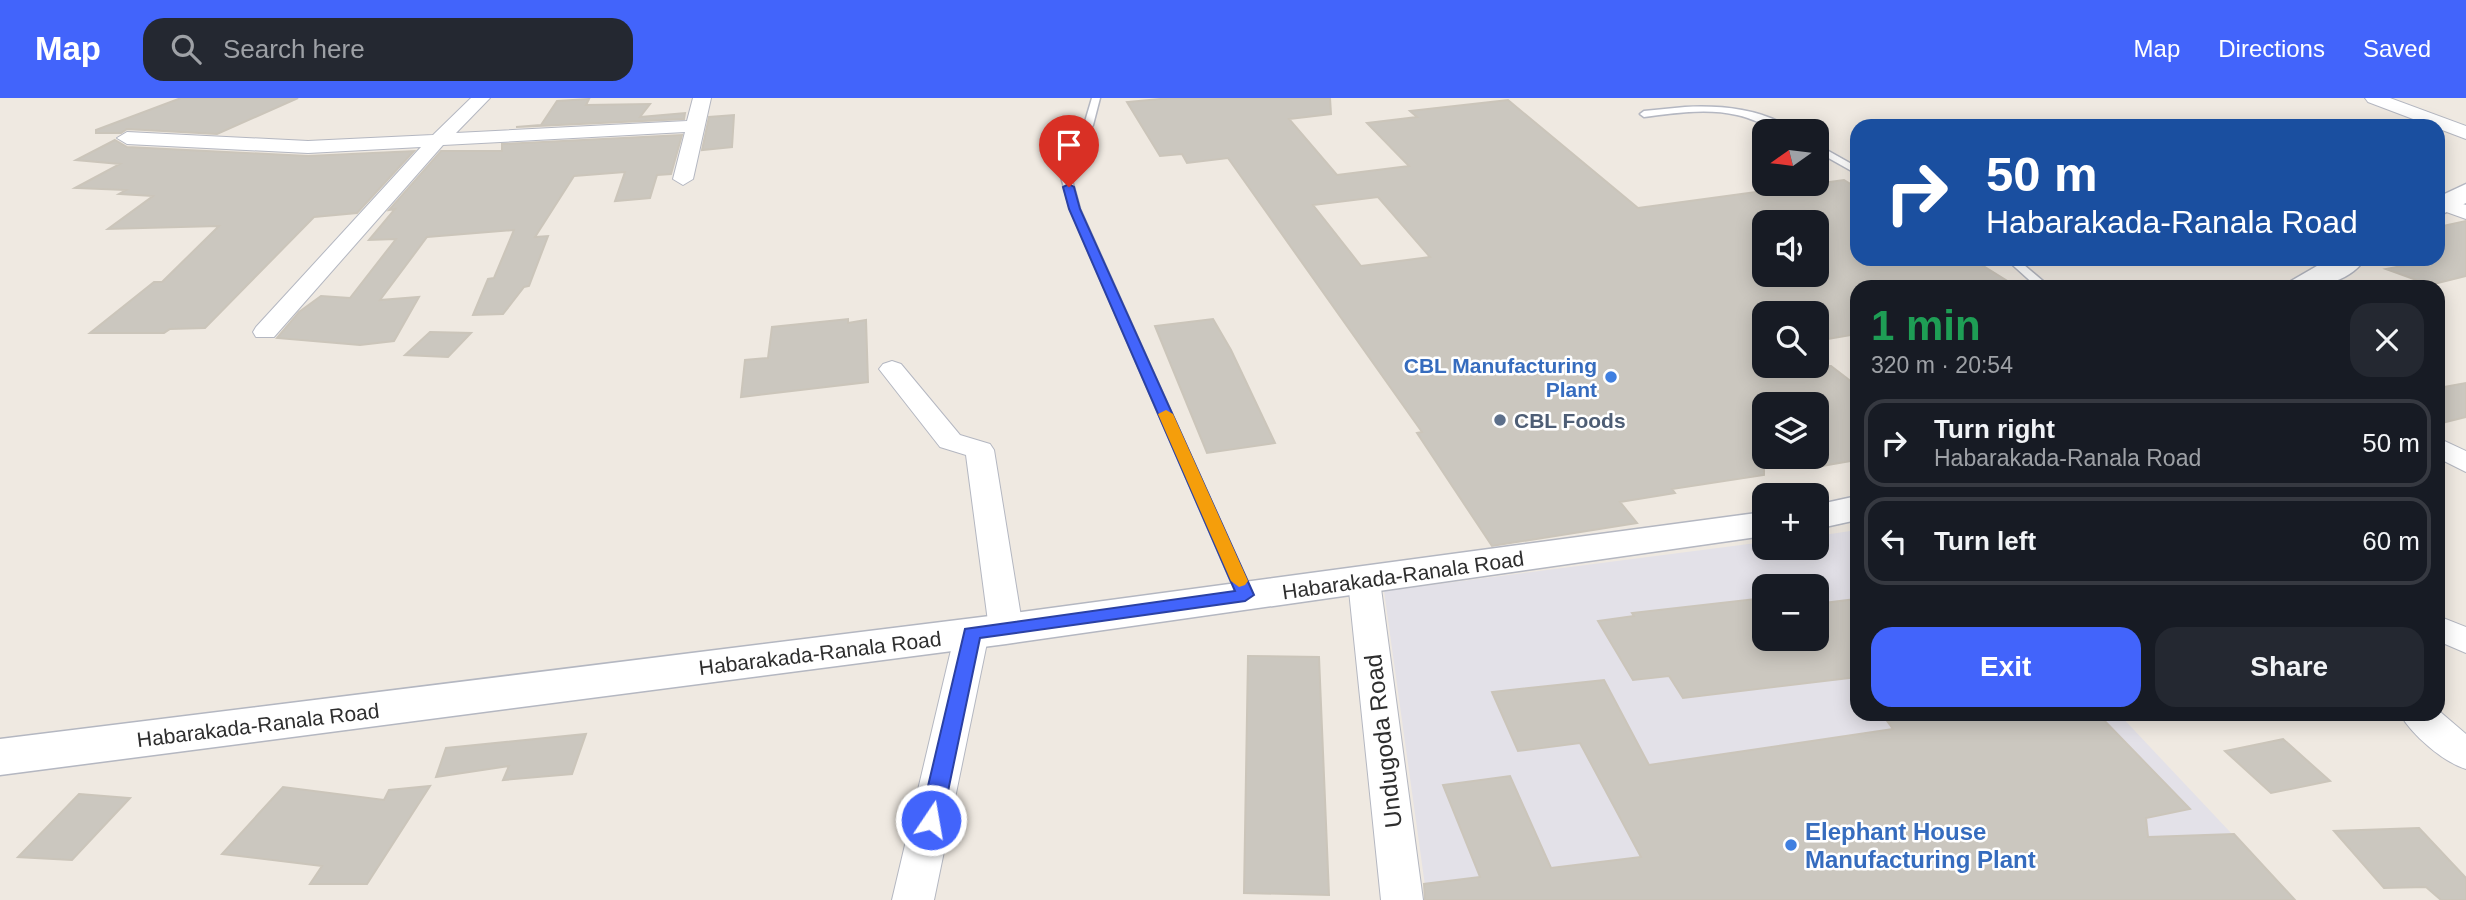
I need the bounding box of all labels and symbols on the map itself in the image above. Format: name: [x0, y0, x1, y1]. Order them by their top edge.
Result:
pin: [1039, 115, 1099, 187]
north arrow: [1752, 119, 1829, 196]
place label: CBL Manufacturing Plant: [1404, 354, 1597, 401]
marker: CBL Manufacturing Plant: [1603, 369, 1619, 385]
place label: CBL Foods: [1514, 409, 1626, 432]
marker: CBL Foods: [1492, 412, 1508, 428]
street label: Habarakada-Ranala Road: [1281, 547, 1525, 603]
street label: Habarakada-Ranala Road: [698, 627, 942, 679]
street label: Undugoda Road: [1359, 653, 1407, 829]
street label: Habarakada-Ranala Road: [136, 699, 380, 751]
position arrow: [894, 783, 968, 857]
place label: Elephant House Manufacturing Plant: [1805, 818, 2036, 873]
marker: Elephant House Manufacturing Plant: [1783, 837, 1799, 853]

